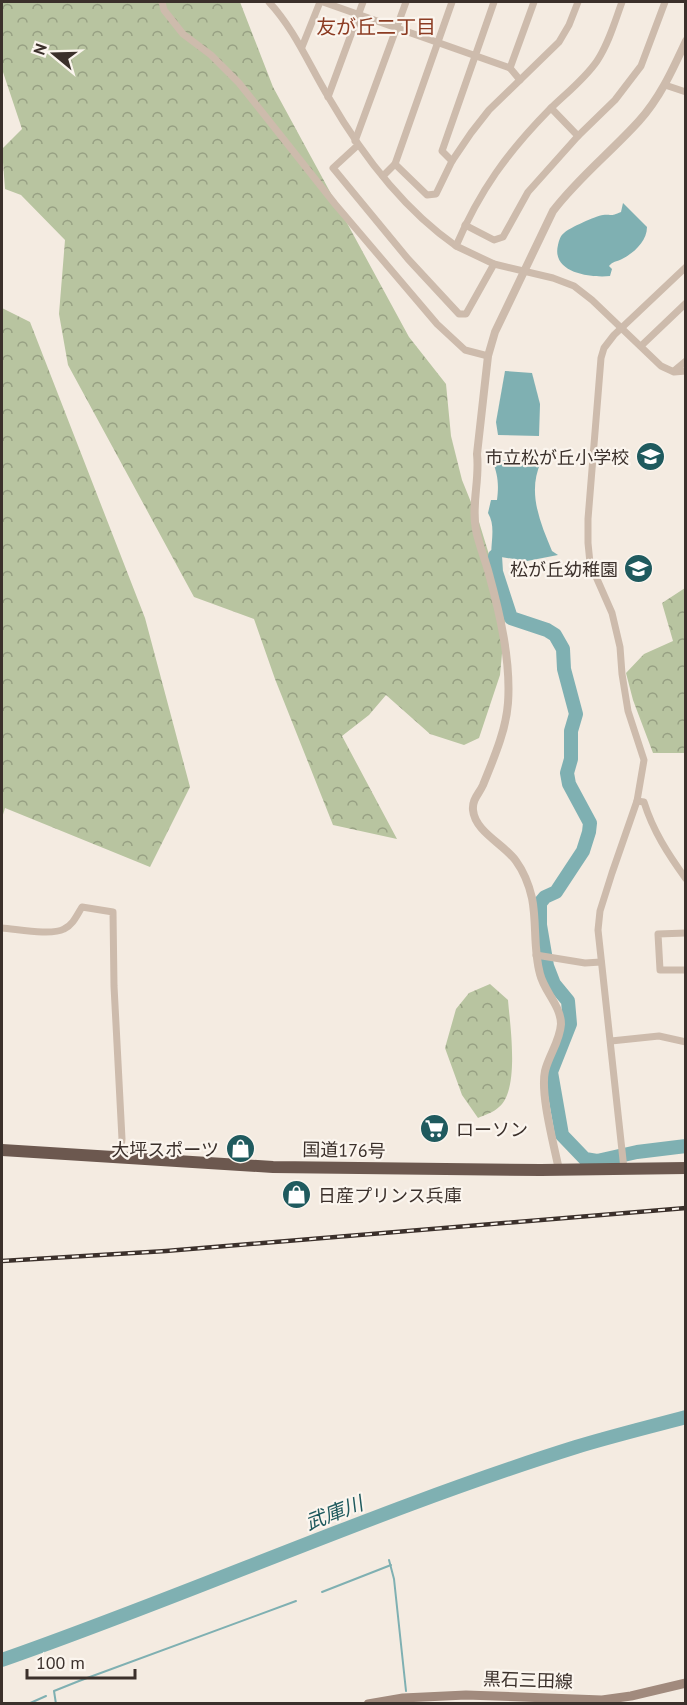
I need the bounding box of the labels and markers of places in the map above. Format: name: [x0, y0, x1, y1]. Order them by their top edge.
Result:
school or university icon: 市立松が丘小学校: [634, 441, 666, 473]
place label: 市立松が丘小学校: [485, 446, 629, 469]
school or university icon: 松が丘幼稚園: [623, 553, 655, 585]
place label: 松が丘幼稚園: [510, 558, 618, 581]
supermarket icon: ローソン: [419, 1113, 451, 1145]
place label: ローソン: [456, 1118, 528, 1141]
shop icon: 大坪スポーツ: [224, 1133, 256, 1165]
place label: 大坪スポーツ: [111, 1138, 219, 1161]
shop icon: 日産プリンス兵庫: [281, 1179, 313, 1211]
place label: 日産プリンス兵庫: [318, 1184, 462, 1207]

